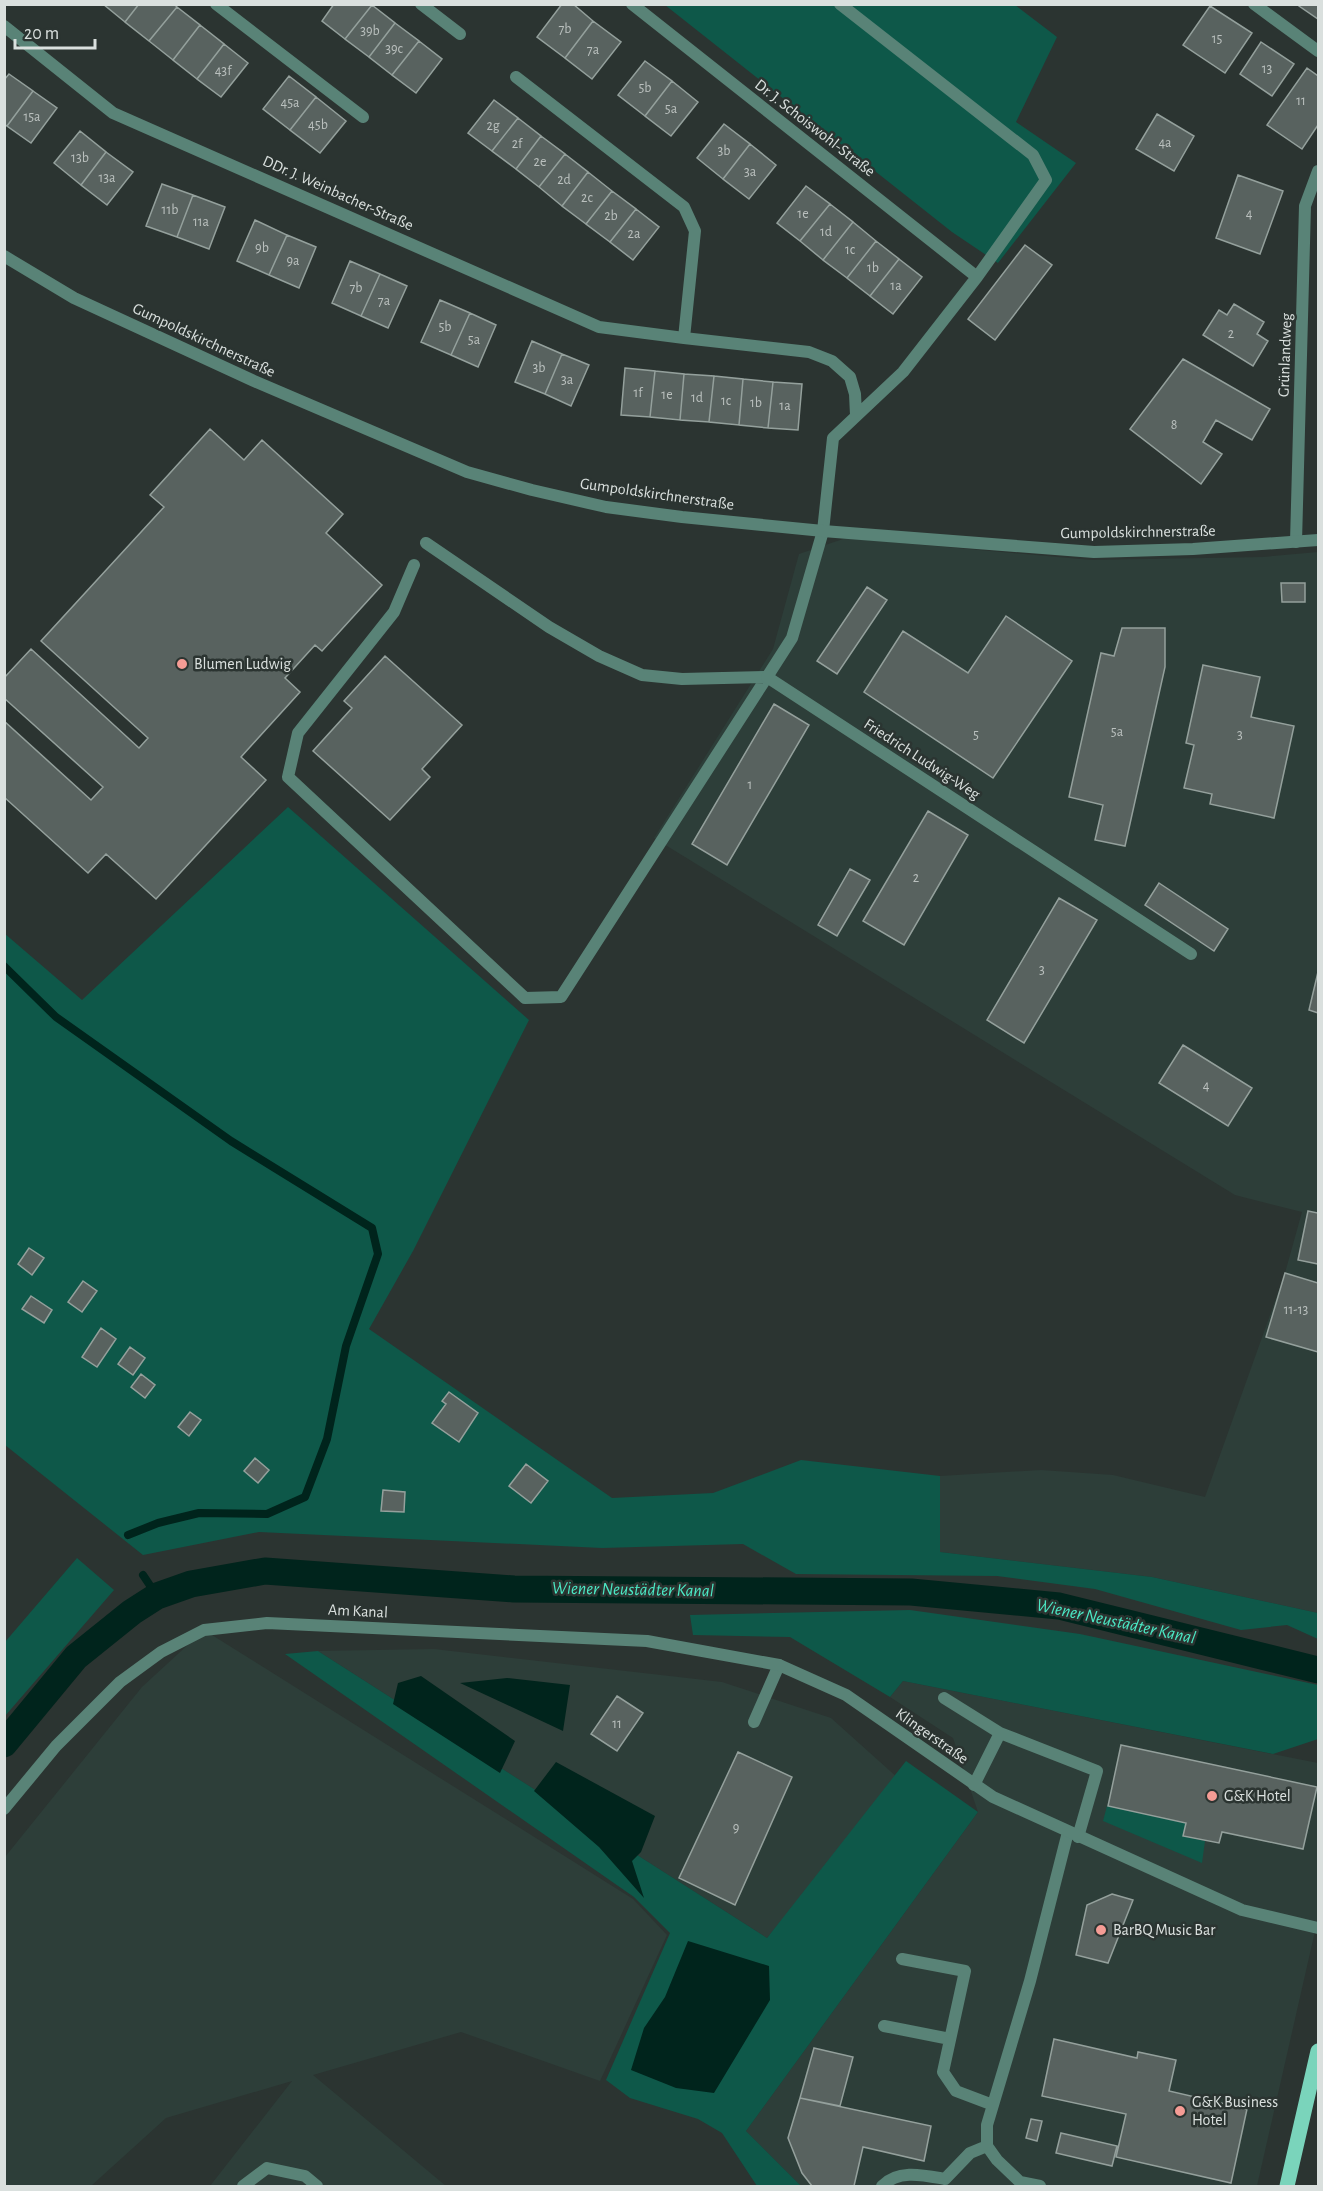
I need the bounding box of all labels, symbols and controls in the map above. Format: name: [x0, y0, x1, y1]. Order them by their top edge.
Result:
scale bar: [15, 12, 94, 50]
house number: 7b: [558, 22, 572, 36]
house number: 39b: [360, 24, 380, 38]
text: 20 m: [24, 25, 59, 43]
house number: 15: [1212, 32, 1222, 46]
house number: 39c: [385, 42, 403, 56]
house number: 7a: [587, 43, 600, 57]
house number: 13: [1262, 62, 1273, 76]
house number: 43f: [215, 64, 232, 78]
street label: Dr. J. Schoiswohl-Straße: [752, 76, 878, 180]
house number: 5b: [638, 81, 652, 95]
house number: 11: [1296, 94, 1306, 108]
house number: 45a: [280, 96, 300, 110]
house number: 5a: [665, 102, 678, 116]
house number: 15a: [23, 110, 41, 124]
house number: 45b: [308, 118, 328, 132]
house number: 2g: [486, 119, 500, 133]
house number: 4a: [1158, 136, 1172, 150]
house number: 2f: [512, 137, 523, 151]
house number: 3b: [718, 144, 730, 158]
house number: 13b: [71, 151, 89, 165]
street label: DDr. J. Weinbacher-Straße: [260, 153, 416, 233]
house number: 2e: [534, 155, 546, 169]
house number: 3a: [744, 165, 757, 179]
house number: 13a: [98, 171, 116, 185]
house number: 2d: [557, 173, 571, 187]
house number: 2c: [581, 191, 593, 205]
house number: 11b: [162, 203, 178, 217]
house number: 1e: [797, 207, 809, 221]
house number: 4: [1246, 207, 1253, 221]
house number: 2b: [604, 209, 618, 223]
house number: 11a: [193, 215, 210, 229]
house number: 1d: [820, 225, 832, 239]
house number: 2a: [628, 227, 641, 241]
house number: 9b: [255, 241, 269, 255]
house number: 1c: [845, 243, 856, 257]
house number: 9a: [286, 254, 300, 268]
house number: 1b: [867, 261, 879, 275]
house number: 1a: [890, 279, 902, 293]
house number: 7b: [349, 281, 363, 295]
house number: 7a: [378, 294, 391, 308]
street label: Gumpoldskirchnerstraße: [130, 300, 278, 380]
street label: Grünlandweg: [1276, 313, 1294, 397]
house number: 5b: [438, 320, 452, 334]
house number: 2: [1228, 327, 1234, 341]
house number: 5a: [468, 333, 481, 347]
house number: 3b: [533, 361, 545, 375]
house number: 3a: [561, 373, 574, 387]
house number: 1f: [633, 386, 643, 400]
house number: 1e: [661, 388, 673, 402]
house number: 1d: [691, 391, 703, 405]
house number: 1c: [721, 394, 732, 408]
house number: 1b: [750, 396, 762, 410]
house number: 1a: [779, 399, 791, 413]
house number: 8: [1171, 418, 1177, 432]
street label: Gumpoldskirchnerstraße: [579, 475, 735, 513]
street label: Gumpoldskirchnerstraße: [1060, 523, 1216, 541]
place label: Blumen Ludwig: [194, 656, 291, 672]
marker: Blumen Ludwig: [175, 657, 189, 671]
street label: Friedrich Ludwig-Weg: [861, 716, 983, 803]
house number: 5a: [1111, 725, 1124, 739]
house number: 5: [973, 728, 979, 742]
house number: 3: [1237, 728, 1243, 742]
house number: 1: [748, 778, 752, 792]
house number: 2: [913, 871, 919, 885]
house number: 3: [1039, 963, 1045, 977]
house number: 4: [1203, 1079, 1210, 1093]
house number: 11-13: [1284, 1303, 1308, 1317]
water label: Wiener Neustädter Kanal: [552, 1580, 714, 1600]
water label: Wiener Neustädter Kanal: [1035, 1596, 1197, 1648]
street label: Am Kanal: [328, 1601, 388, 1621]
street label: Klingerstraße: [893, 1705, 971, 1767]
house number: 11: [612, 1717, 622, 1731]
place label: G&K Hotel: [1224, 1788, 1291, 1804]
marker: G&K Hotel: [1205, 1789, 1219, 1803]
house number: 9: [733, 1821, 739, 1835]
place label: BarBQ Music Bar: [1113, 1922, 1216, 1939]
marker: BarBQ Music Bar: [1094, 1923, 1108, 1937]
place label: G&K Business Hotel: [1192, 2094, 1278, 2128]
marker: G&K Business Hotel: [1173, 2104, 1187, 2118]

